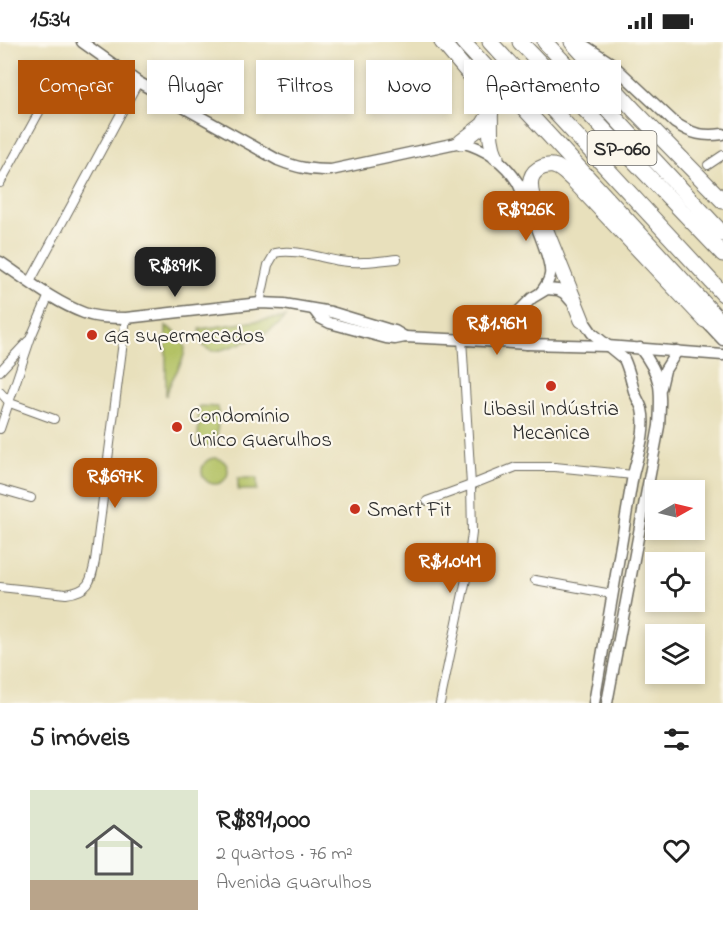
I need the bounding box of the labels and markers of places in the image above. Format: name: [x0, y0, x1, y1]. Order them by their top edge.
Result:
pin: R$926K: [477, 191, 575, 242]
pin: R$891K: [126, 247, 224, 298]
pin: R$1.96M: [442, 305, 552, 356]
place label: GG supermecados: [104, 322, 265, 352]
marker: GG supermecados: [85, 328, 99, 342]
marker: Libasil Indústria Mecanica: [544, 379, 558, 393]
place label: Libasil Indústria Mecanica: [483, 395, 619, 449]
place label: Condomínio Unico Guarulhos: [189, 402, 332, 456]
marker: Condomínio Unico Guarulhos: [170, 420, 184, 434]
pin: R$697K: [66, 458, 164, 509]
place label: Smart Fit: [367, 496, 451, 526]
marker: Smart Fit: [348, 502, 362, 516]
pin: R$1.04M: [395, 543, 505, 594]

